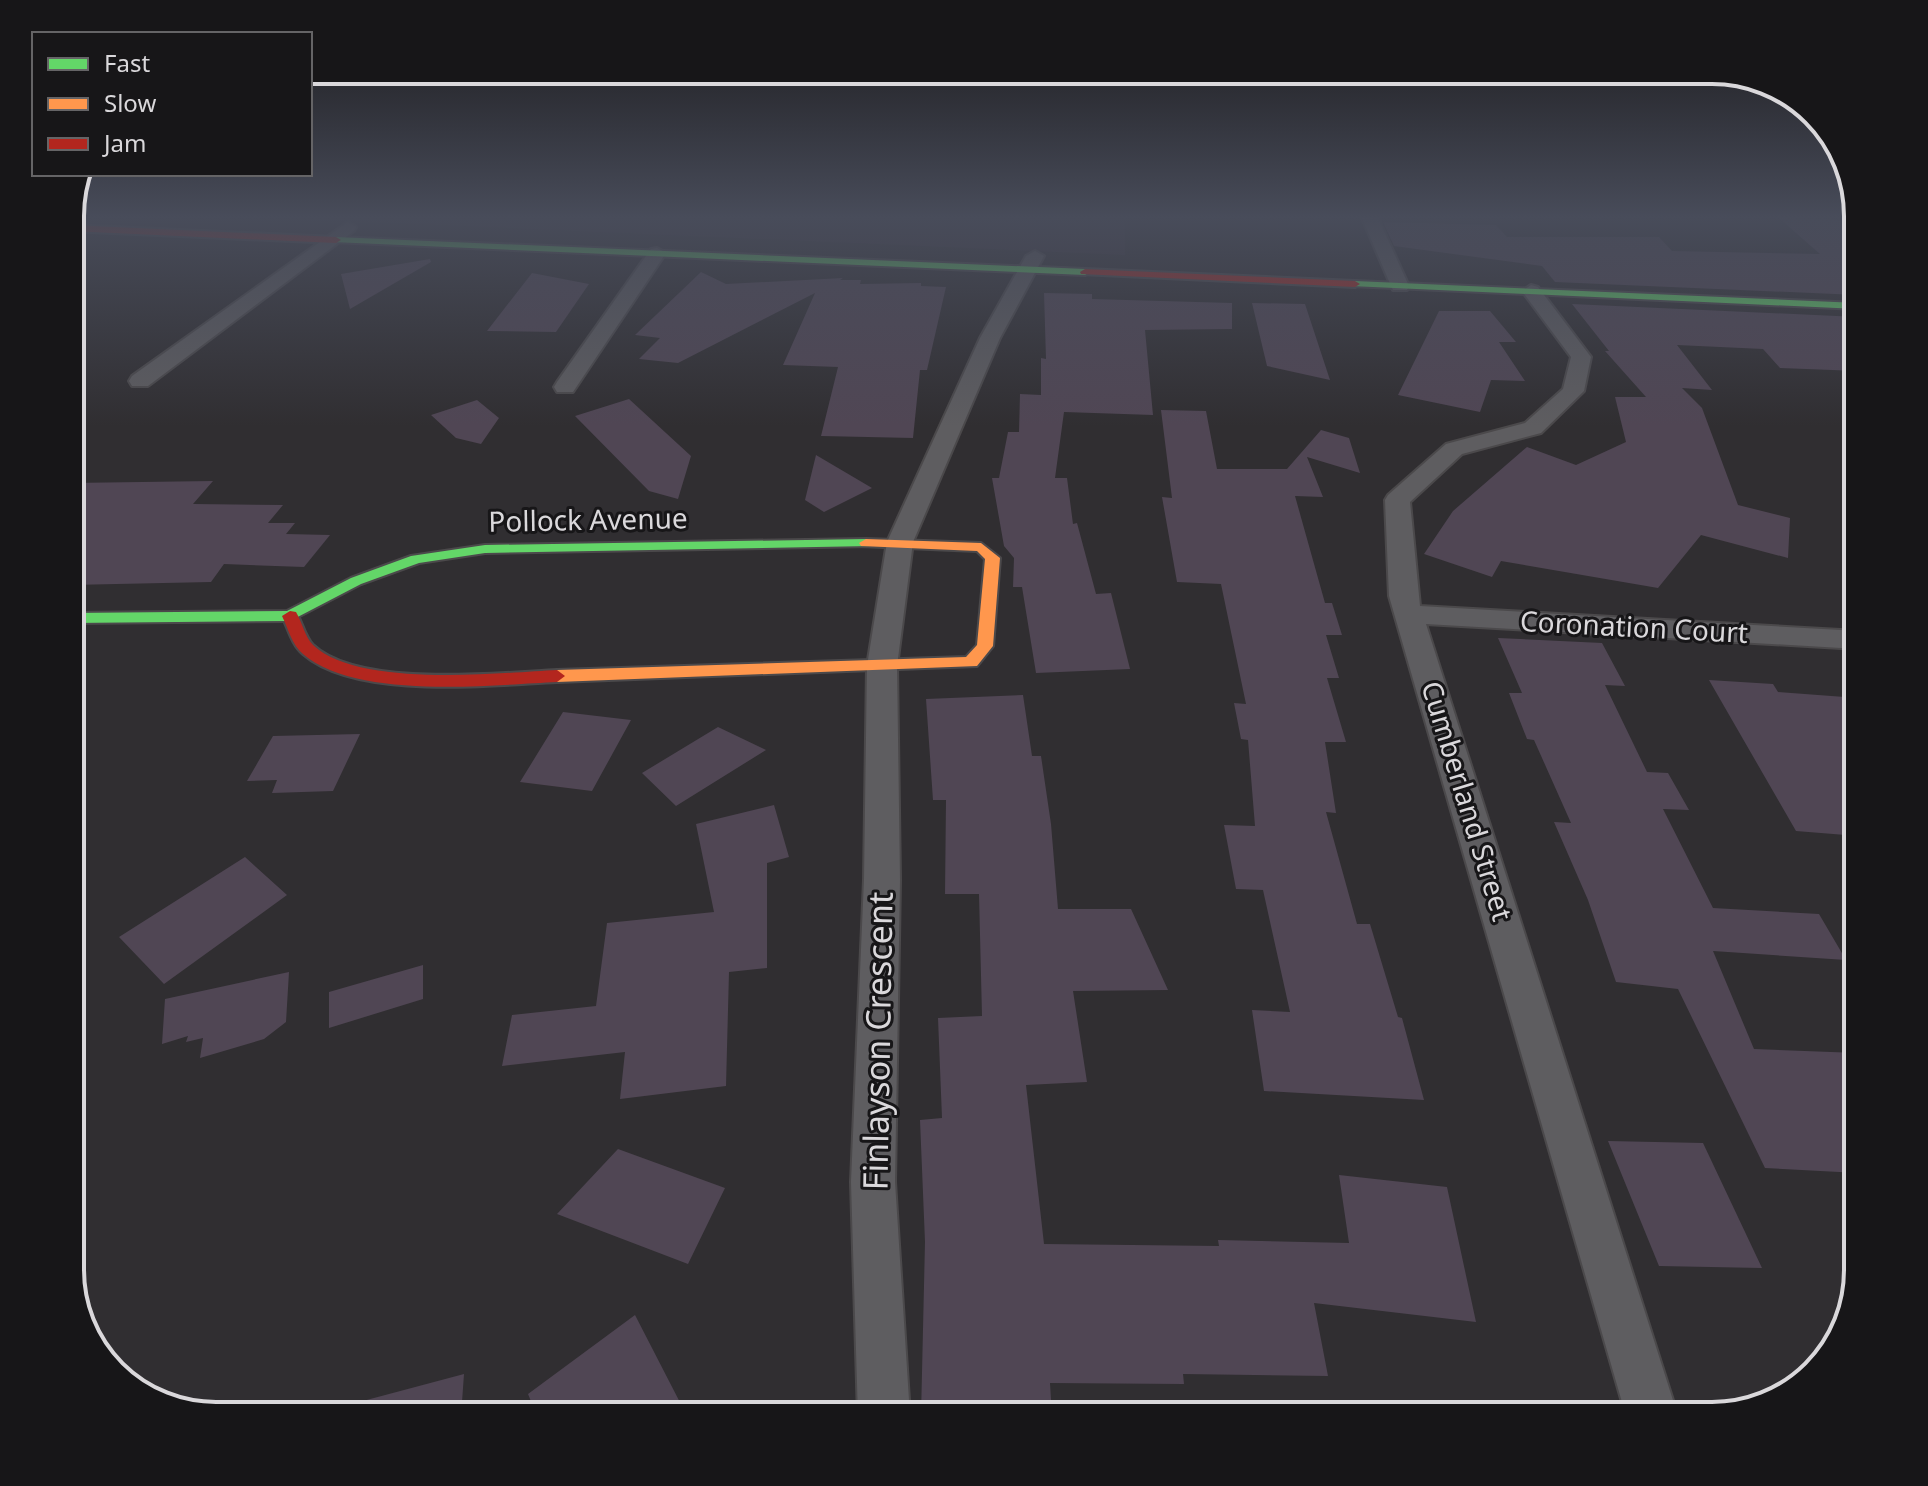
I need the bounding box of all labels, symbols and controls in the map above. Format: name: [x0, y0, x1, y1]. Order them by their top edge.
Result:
legend: [32, 32, 312, 176]
text: Fast: [104, 46, 150, 79]
text: Slow: [104, 86, 156, 119]
text: Jam: [102, 126, 146, 159]
street label: Pollock Avenue: [488, 498, 688, 540]
street label: Coronation Court: [1519, 601, 1749, 651]
street label: Cumberland Street: [1413, 676, 1522, 925]
street label: Finlayson Crescent: [851, 891, 903, 1191]

